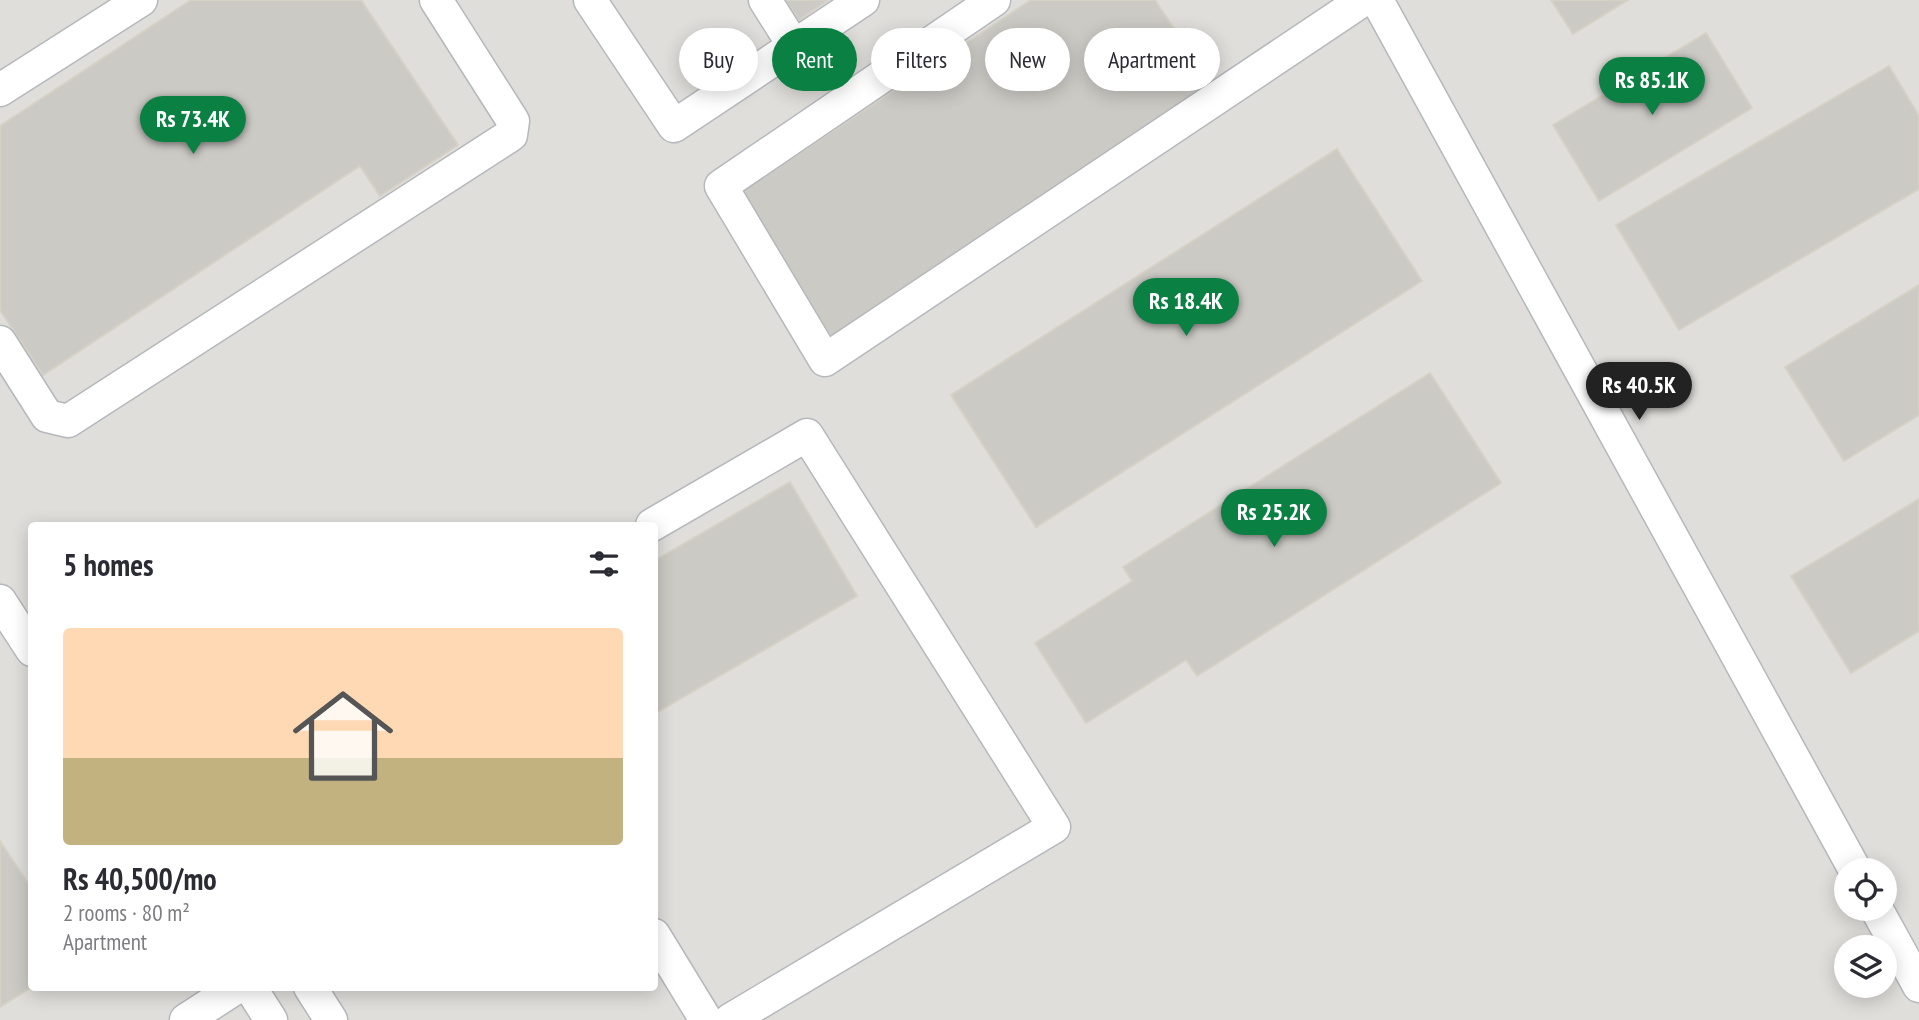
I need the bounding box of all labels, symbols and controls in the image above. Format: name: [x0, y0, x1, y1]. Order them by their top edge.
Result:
chip: Buy: [679, 28, 758, 91]
chip: Rent: [772, 28, 857, 91]
chip: Filters: [871, 28, 971, 91]
chip: New: [985, 28, 1070, 91]
chip: Apartment: [1084, 28, 1220, 91]
pin: Rs 85.1K: [1580, 58, 1724, 117]
text: Rs 85.1K: [1615, 65, 1689, 94]
pin: Rs 73.4K: [121, 96, 265, 156]
text: Rs 73.4K: [156, 104, 230, 133]
pin: Rs 18.4K: [1114, 278, 1258, 338]
text: Rs 18.4K: [1149, 286, 1223, 315]
pin: Rs 40.5K: [1567, 362, 1711, 422]
text: Rs 40.5K: [1602, 370, 1676, 399]
pin: Rs 25.2K: [1202, 490, 1346, 549]
text: Rs 25.2K: [1237, 497, 1311, 526]
text: 5 homes: [63, 545, 154, 584]
icon: filters: [585, 545, 623, 583]
icon: home: [280, 673, 406, 799]
map controls: [1834, 858, 1897, 998]
button: locate: [1834, 858, 1897, 921]
text: Rs 40,500/mo: [63, 859, 217, 898]
text: 2 rooms · 80 m²: [63, 898, 190, 927]
text: Apartment: [63, 927, 147, 956]
button: layers: [1834, 935, 1897, 998]

